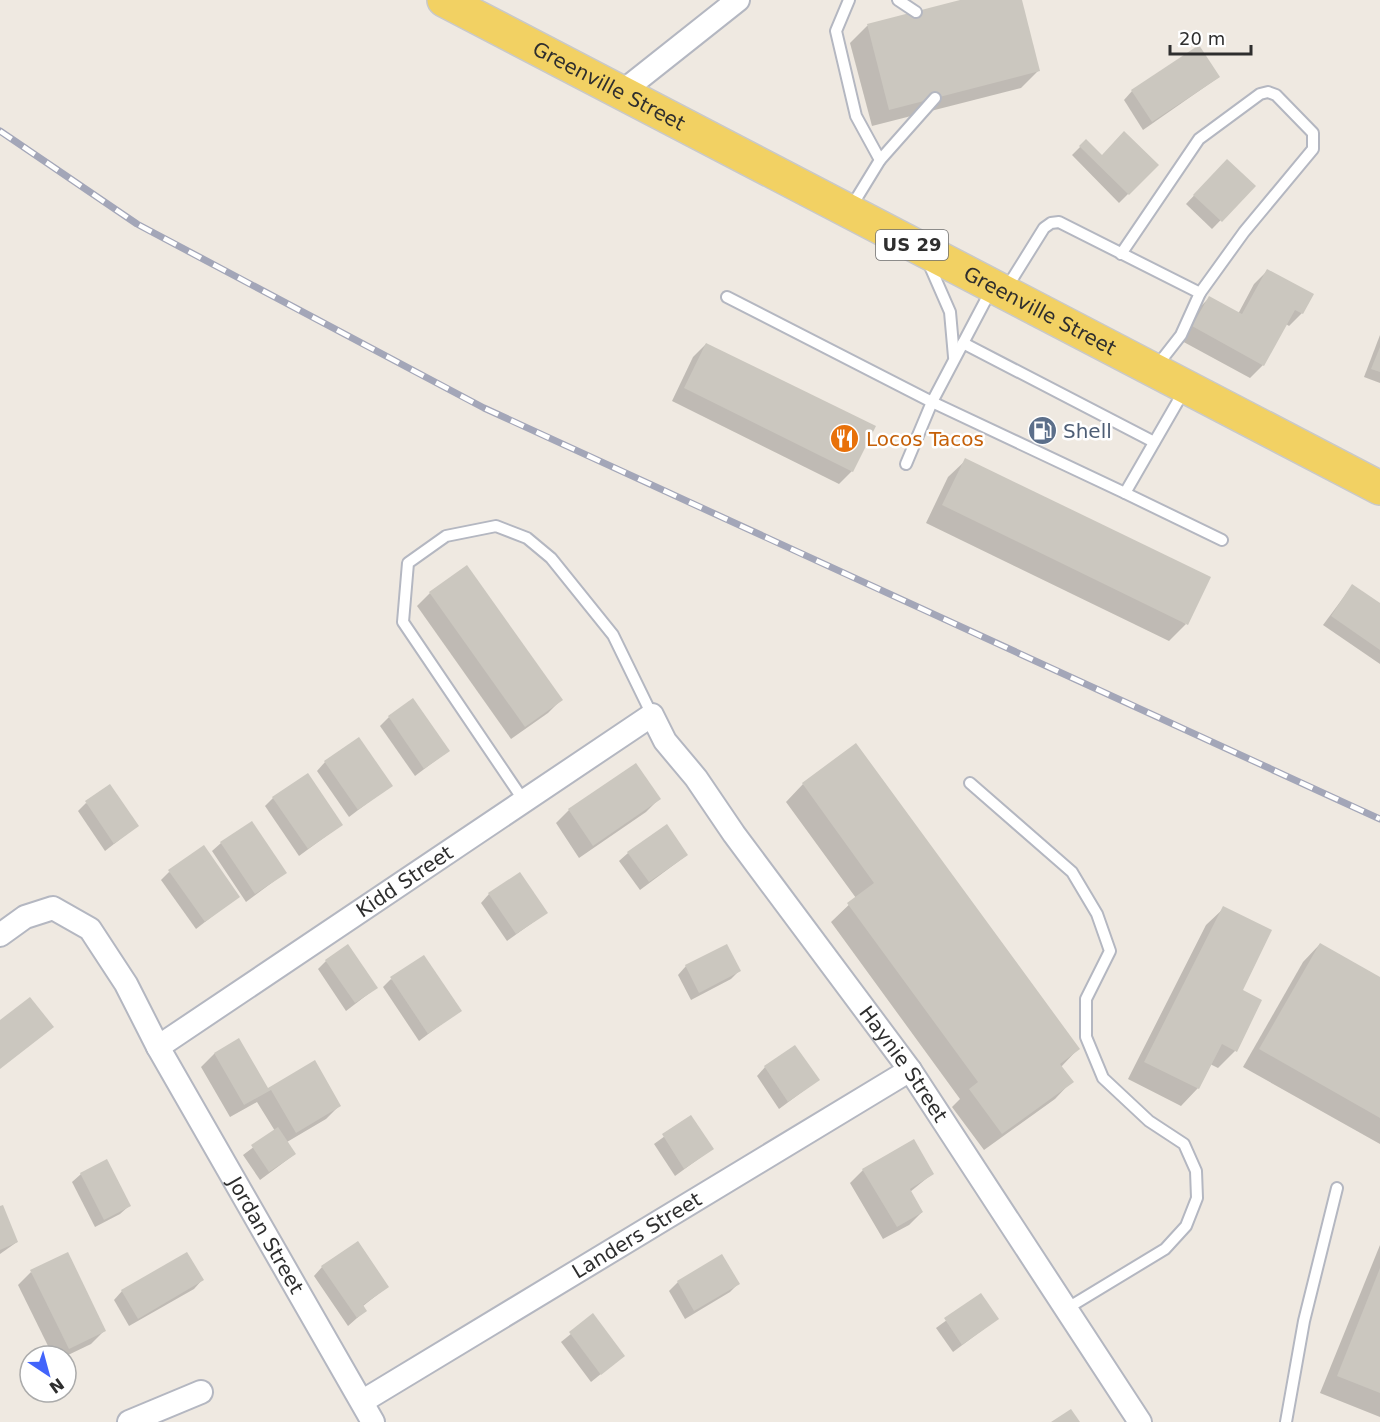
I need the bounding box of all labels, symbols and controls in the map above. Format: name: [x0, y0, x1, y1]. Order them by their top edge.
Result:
scale bar: [1170, 18, 1251, 56]
text: 20 m: [1179, 28, 1225, 49]
street label: Greenville Street: [529, 36, 689, 136]
road number: US 29: [876, 230, 948, 260]
street label: Greenville Street: [960, 261, 1120, 360]
fuel station icon: Shell: [1026, 415, 1058, 447]
place label: Shell: [1063, 419, 1112, 443]
restaurant icon: Locos Tacos: [829, 423, 861, 455]
place label: Locos Tacos: [866, 427, 984, 451]
street label: Kidd Street: [352, 840, 458, 922]
street label: Haynie Street: [854, 1001, 953, 1127]
street label: Jordan Street: [222, 1171, 309, 1298]
street label: Landers Street: [568, 1187, 706, 1284]
north arrow: [18, 1344, 78, 1404]
text: N: [46, 1374, 68, 1397]

